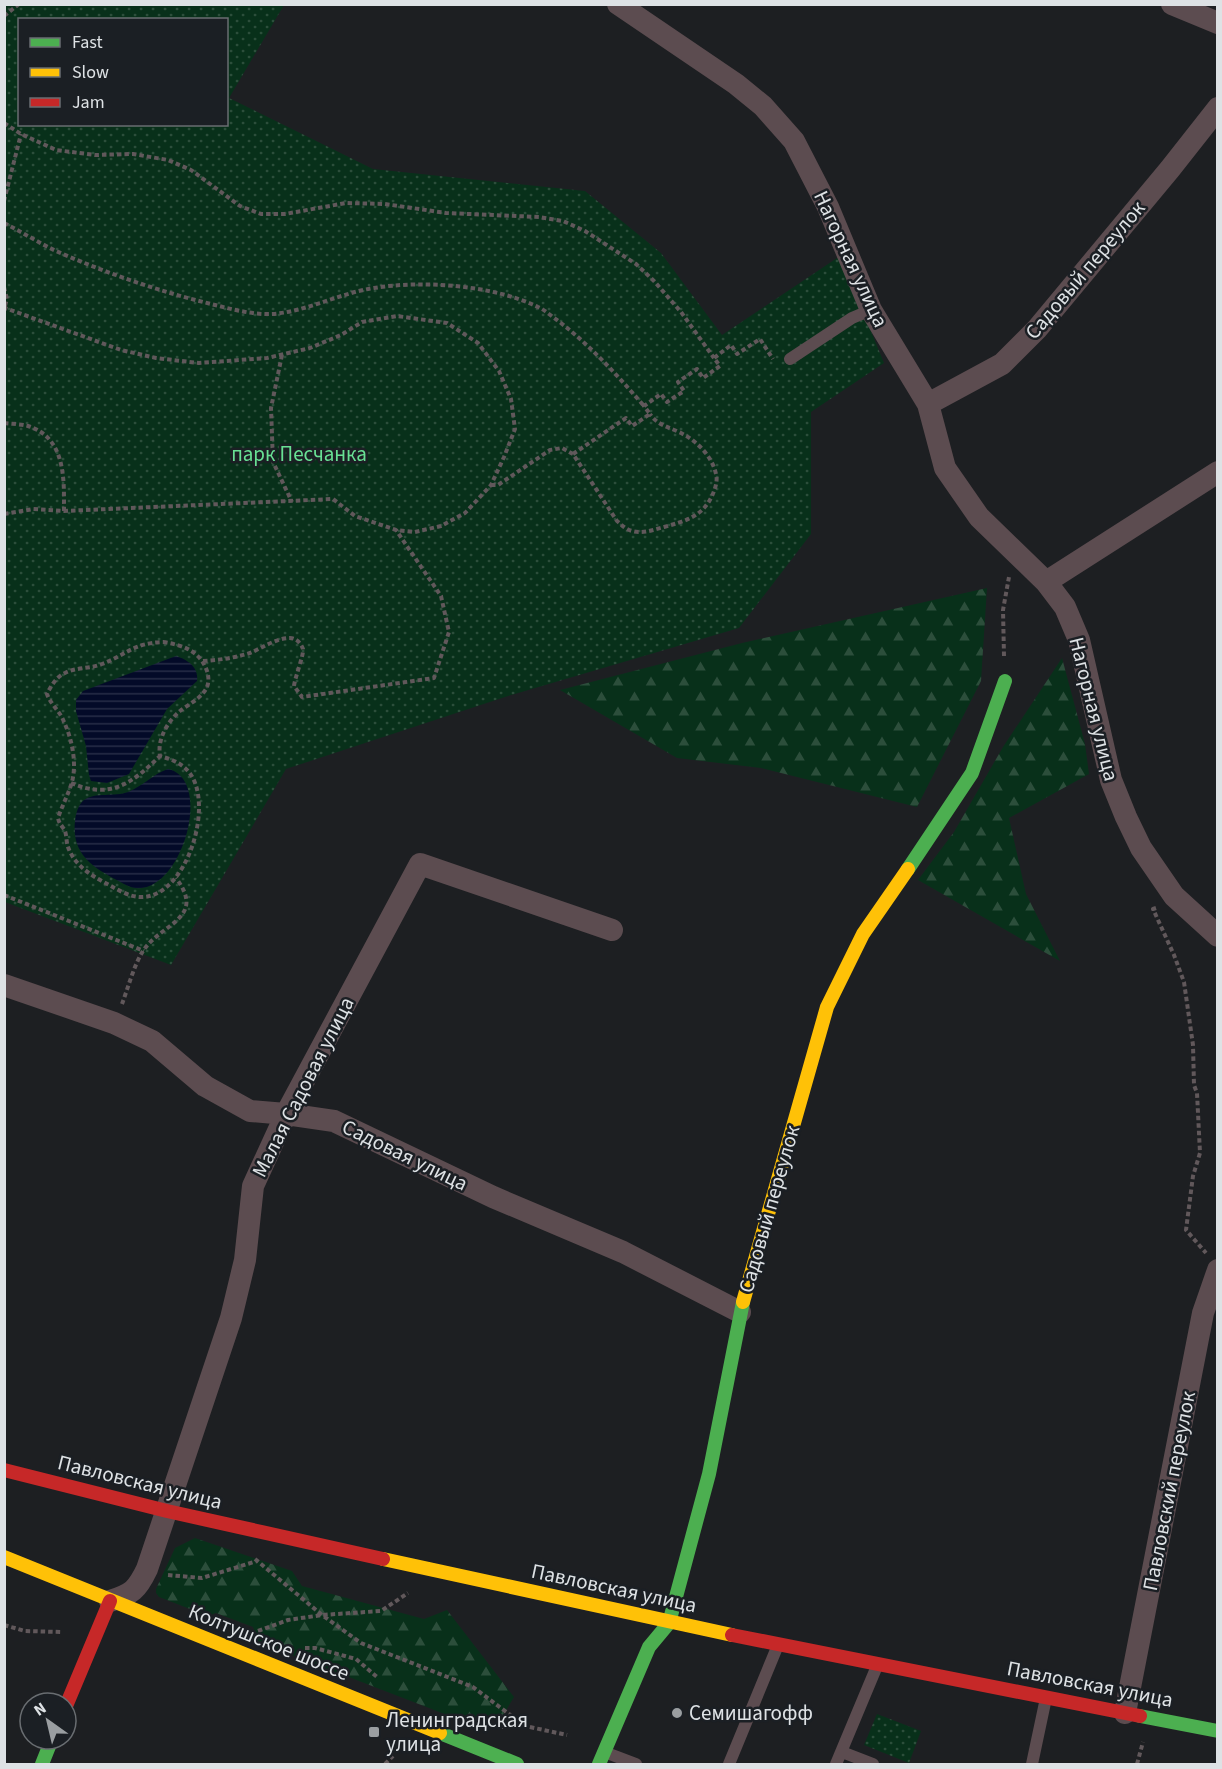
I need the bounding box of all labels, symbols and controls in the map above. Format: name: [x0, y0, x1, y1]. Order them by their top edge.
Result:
legend: [18, 18, 228, 126]
text: Fast: [72, 30, 103, 55]
text: Slow: [72, 60, 109, 85]
text: Jam: [72, 90, 105, 115]
street label: Нагорная улица: [806, 186, 896, 332]
street label: Садовый переулок: [1018, 194, 1152, 346]
park label: парк Песчанка: [231, 439, 367, 469]
street label: Нагорная улица: [1062, 634, 1126, 784]
street label: Малая Садовая улица: [244, 992, 362, 1182]
street label: Садовая улица: [337, 1112, 473, 1198]
street label: Садовый переулок: [731, 1121, 807, 1296]
street label: Павловский переулок: [1135, 1388, 1203, 1593]
street label: Павловская улица: [55, 1447, 225, 1517]
street label: Павловская улица: [529, 1556, 699, 1620]
street label: Колтушское шоссе: [184, 1596, 354, 1688]
street label: Павловская улица: [1004, 1653, 1176, 1715]
north arrow: [18, 1691, 78, 1751]
text: N: [30, 1697, 51, 1721]
place label: Семишагофф: [689, 1698, 813, 1728]
place label: Ленинградская улица: [386, 1705, 528, 1759]
marker: Семишагофф: [670, 1706, 684, 1720]
marker: Ленинградская улица: [367, 1725, 381, 1739]

